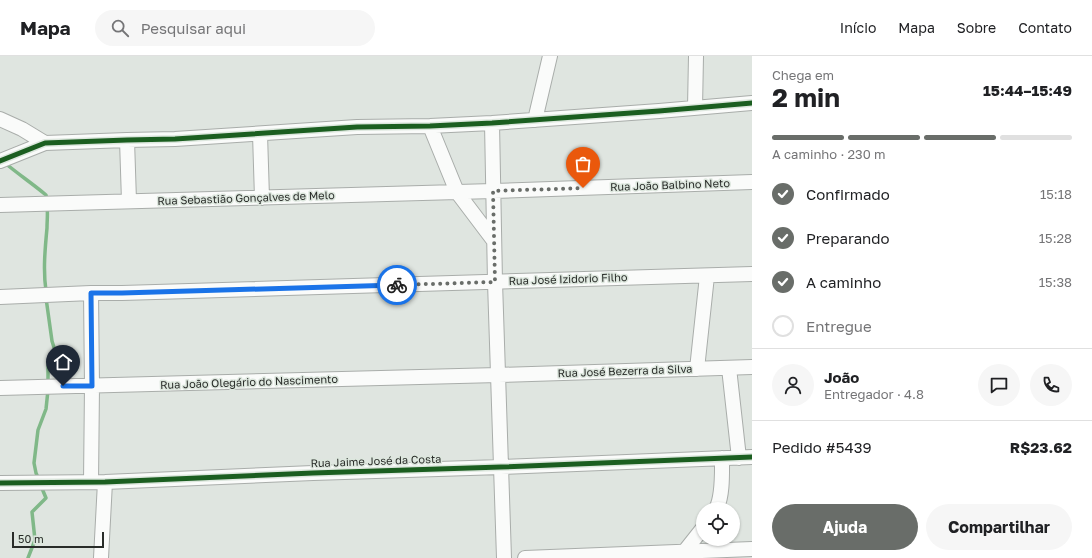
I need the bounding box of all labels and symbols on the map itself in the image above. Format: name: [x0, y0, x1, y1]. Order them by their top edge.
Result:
pin: [566, 147, 600, 188]
street label: Rua João Balbino Neto: [610, 176, 730, 193]
street label: Rua Sebastião Gonçalves de Melo: [157, 188, 335, 207]
courier: [377, 265, 417, 305]
street label: Rua José Izidorio Filho: [508, 270, 628, 287]
pin: [46, 345, 80, 386]
street label: Rua José Bezerra da Silva: [557, 362, 693, 379]
street label: Rua João Olegário do Nascimento: [160, 372, 338, 391]
street label: Rua Jaime José da Costa: [310, 452, 442, 469]
scale bar: [12, 530, 104, 549]

